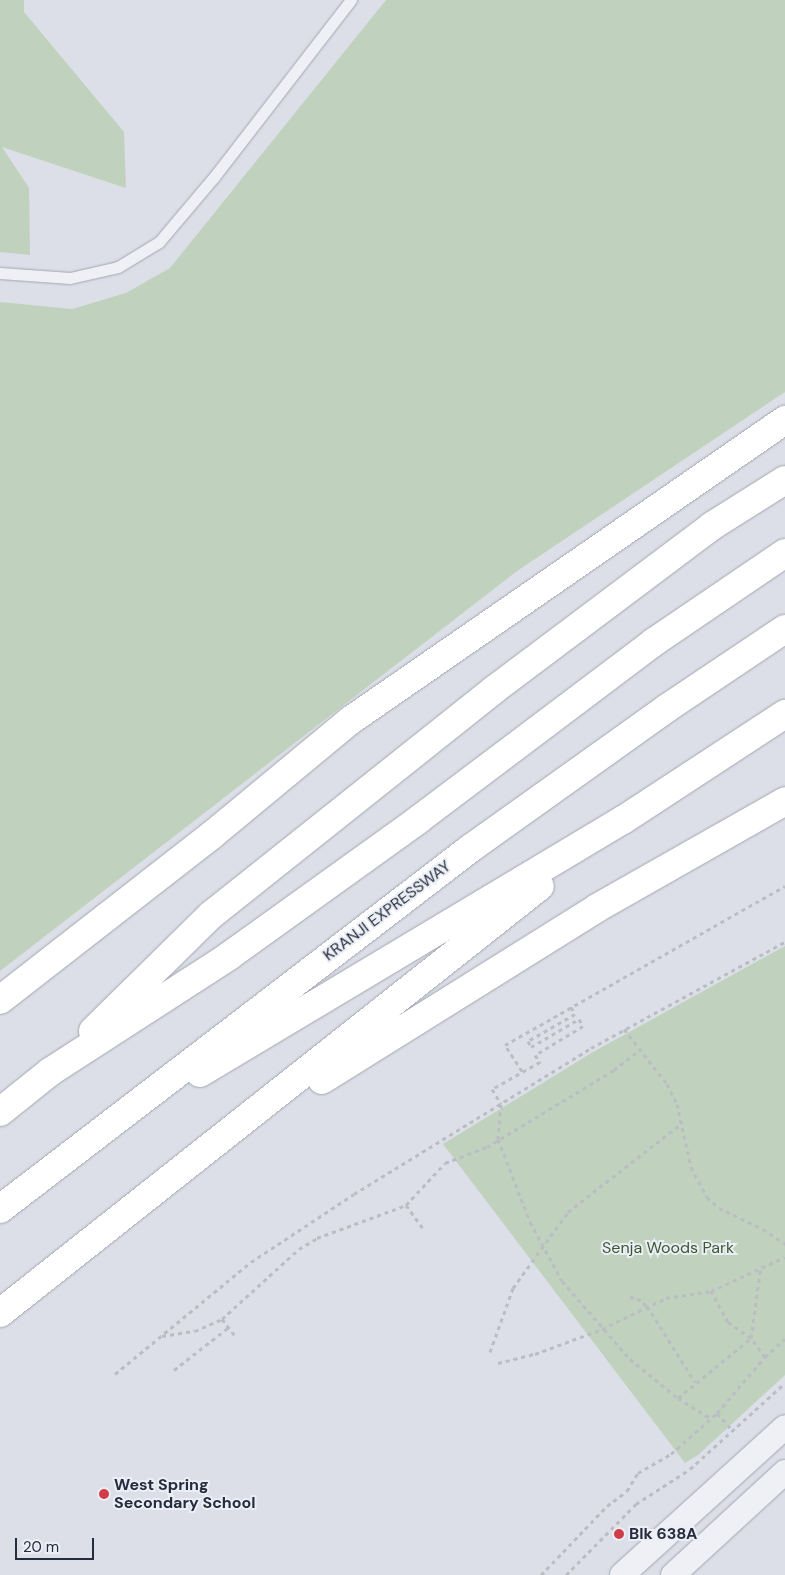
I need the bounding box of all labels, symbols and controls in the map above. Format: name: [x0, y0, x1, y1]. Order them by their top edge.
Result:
street label: KRANJI EXPRESSWAY: [320, 857, 454, 965]
park label: Senja Woods Park: [602, 1238, 734, 1258]
place label: West Spring Secondary School: [114, 1475, 256, 1513]
marker: West Spring Secondary School: [98, 1488, 110, 1500]
place label: Blk 638A: [629, 1524, 697, 1544]
scale bar: [18, 1528, 96, 1560]
marker: Blk 638A: [613, 1528, 625, 1540]
text: 20 m: [23, 1537, 59, 1557]

